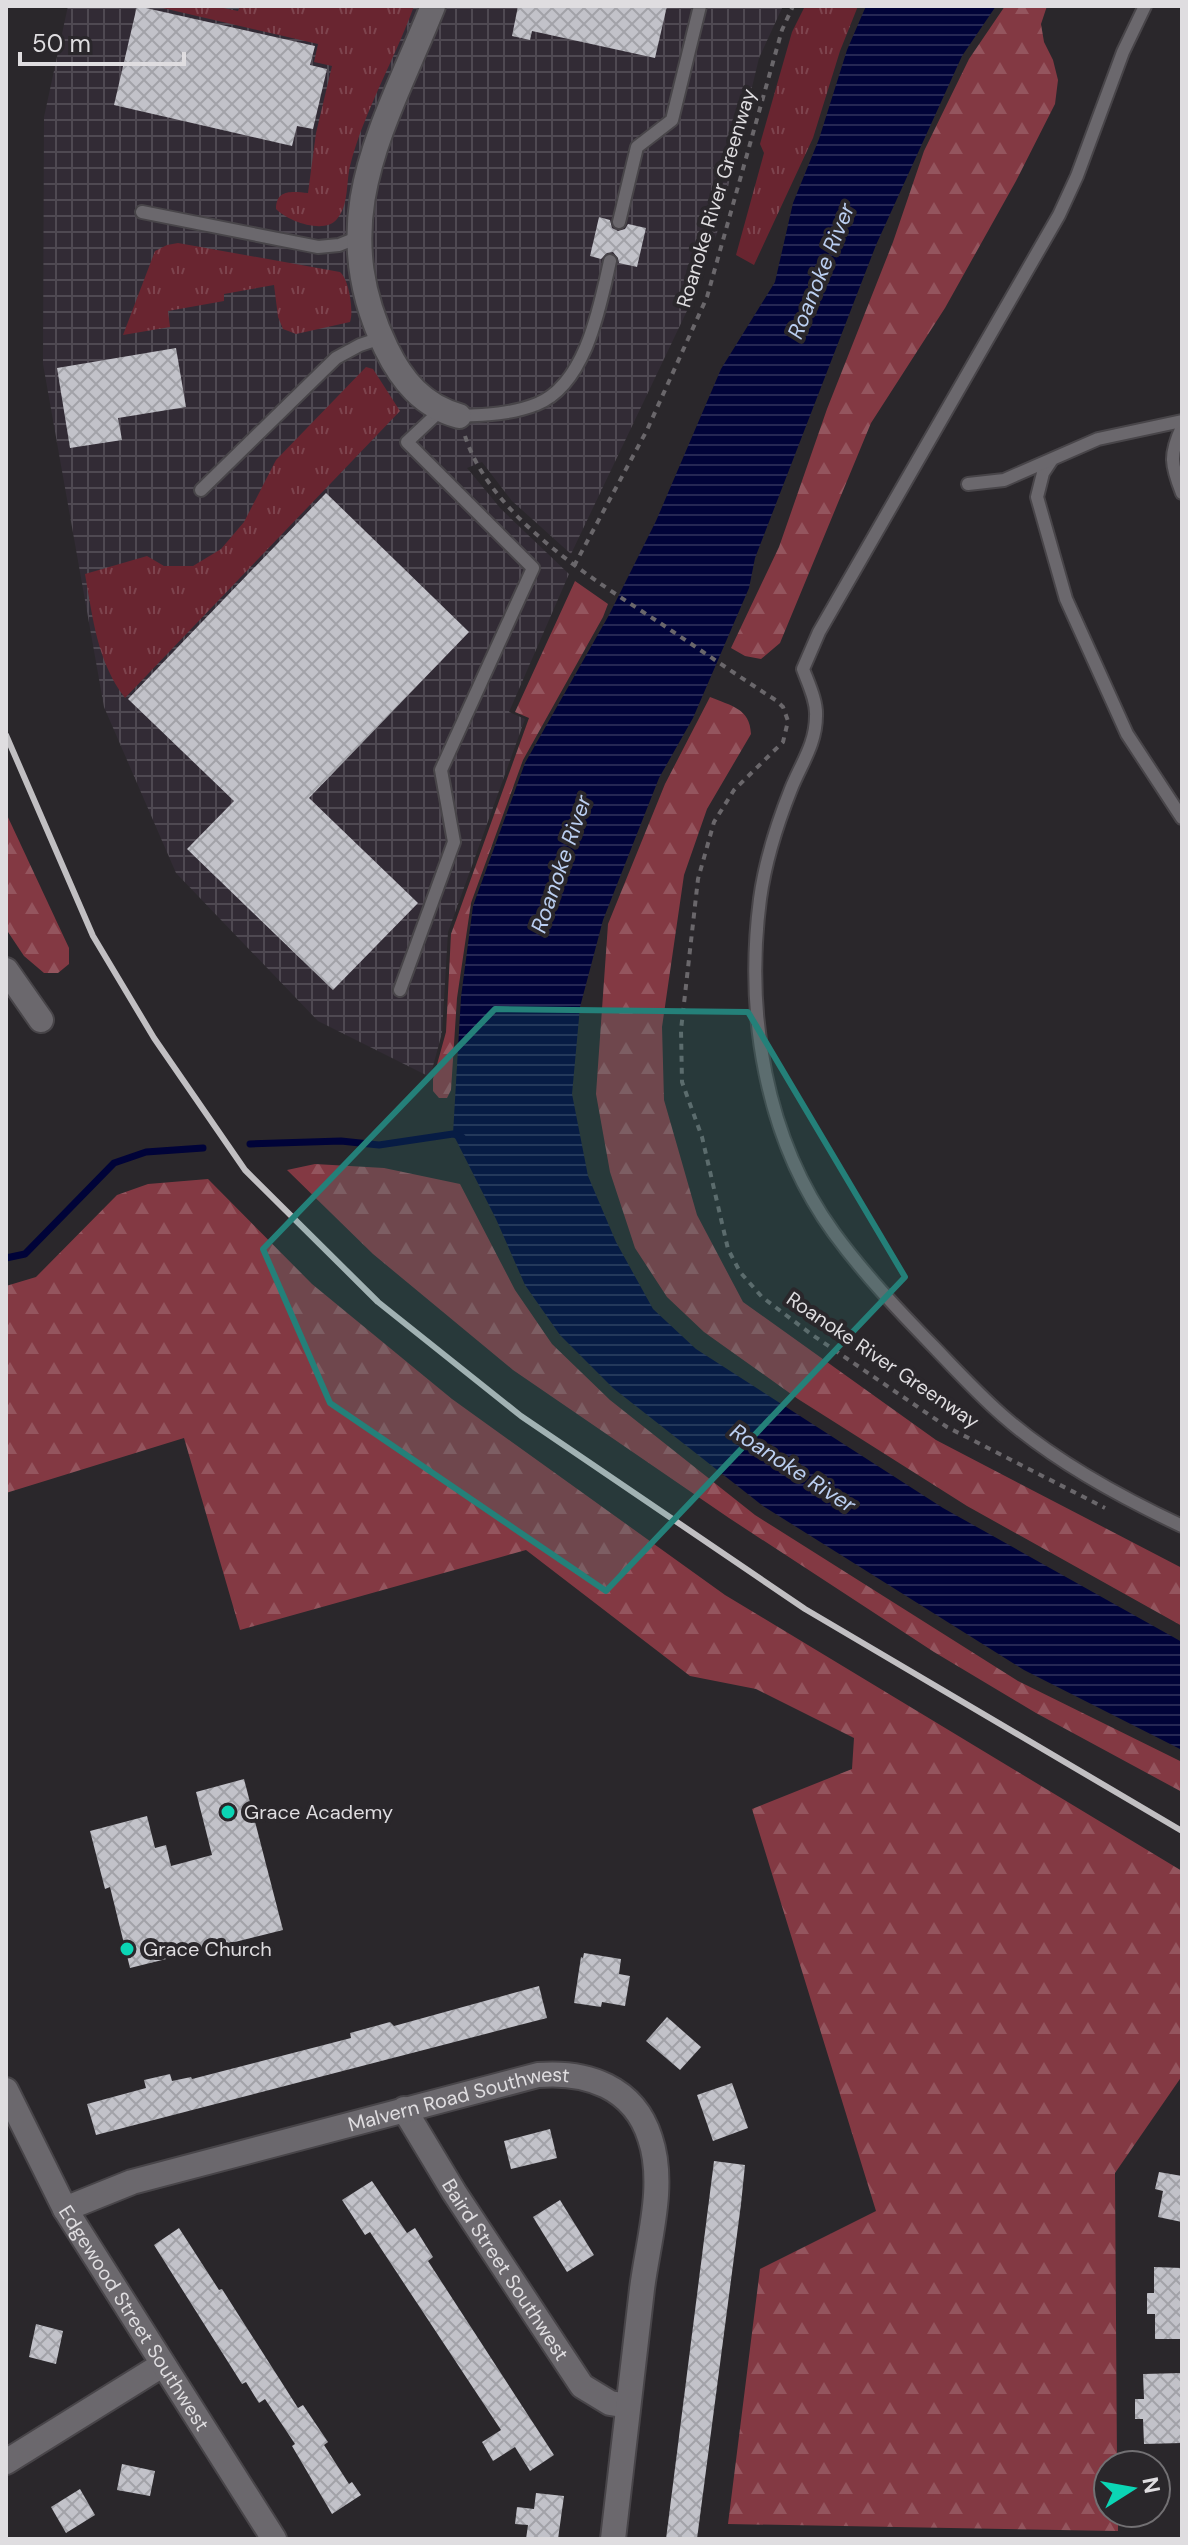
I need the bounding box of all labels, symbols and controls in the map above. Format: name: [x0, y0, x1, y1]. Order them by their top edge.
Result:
scale bar: [20, 16, 184, 66]
text: 50 m: [32, 28, 91, 59]
street label: Roanoke River Greenway: [670, 86, 762, 310]
water label: Roanoke River: [781, 198, 862, 343]
water label: Roanoke River: [524, 790, 598, 937]
street label: Roanoke River Greenway: [782, 1286, 984, 1434]
water label: Roanoke River: [725, 1417, 862, 1520]
place label: Grace Academy: [244, 1799, 393, 1825]
marker: Grace Academy: [219, 1803, 237, 1821]
place label: Grace Church: [143, 1936, 272, 1962]
marker: Grace Church: [118, 1940, 136, 1958]
street label: Malvern Road Southwest: [345, 2061, 571, 2138]
street label: Baird Street Southwest: [436, 2174, 575, 2366]
street label: Edgewood Street Southwest: [53, 2200, 215, 2436]
north arrow: [1092, 2449, 1172, 2529]
text: N: [1135, 2475, 1167, 2496]

